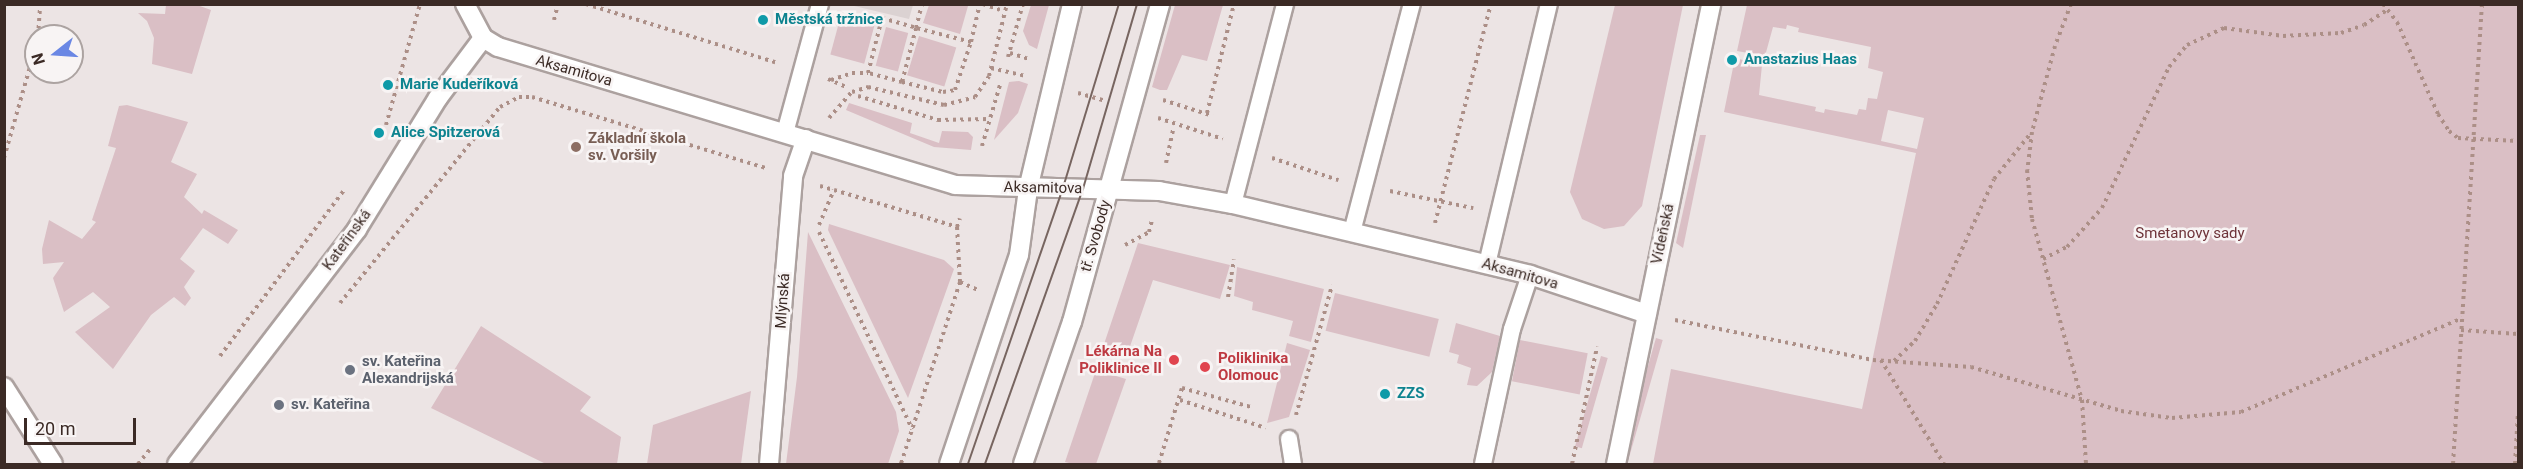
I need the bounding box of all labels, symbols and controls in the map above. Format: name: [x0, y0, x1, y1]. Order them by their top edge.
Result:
place label: Městská tržnice: [775, 11, 883, 29]
marker: Městská tržnice: [756, 13, 770, 27]
north arrow: [24, 24, 84, 84]
text: N: [27, 51, 49, 67]
place label: Anastazius Haas: [1744, 51, 1857, 69]
street label: Aksamitova: [534, 52, 614, 90]
marker: Anastazius Haas: [1725, 53, 1739, 67]
place label: Marie Kudeříková: [400, 76, 518, 94]
marker: Marie Kudeříková: [381, 78, 395, 92]
place label: Alice Spitzerová: [391, 124, 500, 142]
marker: Alice Spitzerová: [372, 126, 386, 140]
place label: Základní škola sv. Voršily: [588, 129, 686, 164]
marker: Základní škola sv. Voršily: [569, 140, 583, 154]
street label: Aksamitova: [1004, 178, 1082, 198]
street label: tř. Svobody: [1077, 198, 1115, 274]
street label: Vídeňská: [1648, 202, 1678, 266]
street label: Kateřinská: [319, 206, 375, 274]
park label: Smetanovy sady: [2135, 225, 2245, 243]
street label: Aksamitova: [1480, 255, 1560, 293]
street label: Mlýnská: [772, 273, 794, 329]
place label: Lékárna Na Poliklinice II: [1079, 342, 1162, 377]
place label: Poliklinika Olomouc: [1218, 349, 1288, 384]
place label: sv. Kateřina Alexandrijská: [362, 352, 454, 387]
marker: Lékárna Na Poliklinice II: [1167, 353, 1181, 367]
marker: Poliklinika Olomouc: [1196, 358, 1214, 376]
marker: sv. Kateřina Alexandrijská: [343, 363, 357, 377]
place label: ZZS: [1397, 385, 1424, 403]
marker: ZZS: [1378, 387, 1392, 401]
place label: sv. Kateřina: [291, 396, 370, 414]
marker: sv. Kateřina: [272, 398, 286, 412]
scale bar: [27, 406, 140, 444]
text: 20 m: [35, 418, 75, 439]

